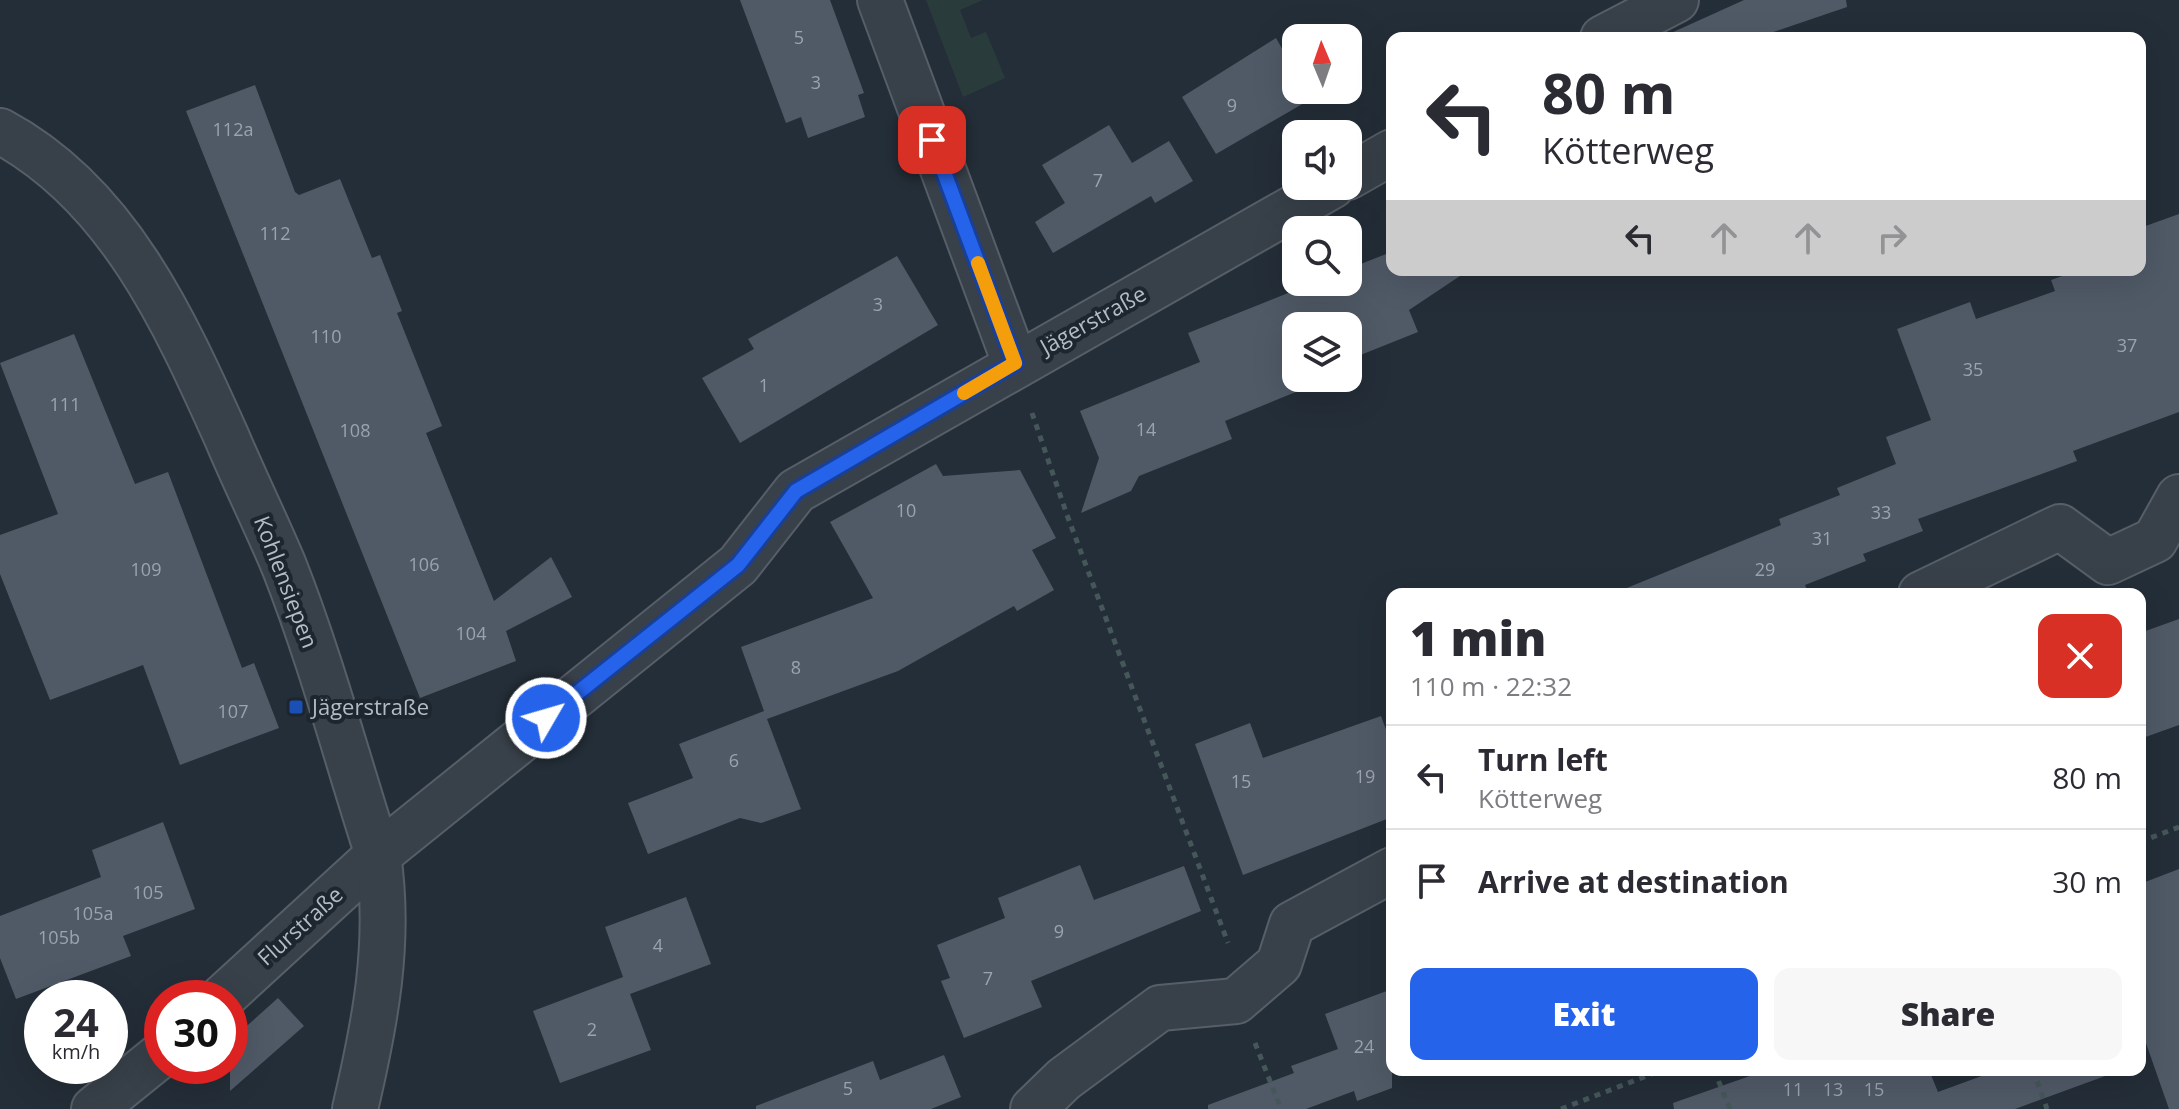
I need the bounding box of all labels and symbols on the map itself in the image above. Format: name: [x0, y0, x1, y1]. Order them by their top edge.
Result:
north arrow: [1282, 24, 1362, 104]
house number: 5: [794, 25, 804, 49]
house number: 3: [811, 70, 821, 94]
house number: 9: [1227, 93, 1237, 117]
pin: [898, 106, 966, 174]
house number: 112a: [213, 117, 253, 141]
house number: 7: [1093, 168, 1103, 192]
house number: 112: [260, 221, 290, 245]
street label: Jägerstraße: [1032, 278, 1151, 362]
house number: 3: [873, 292, 883, 316]
house number: 110: [311, 324, 341, 348]
house number: 37: [2117, 333, 2137, 357]
house number: 35: [1963, 357, 1983, 381]
house number: 1: [759, 373, 769, 397]
house number: 111: [50, 392, 80, 416]
house number: 14: [1136, 417, 1156, 441]
house number: 108: [340, 418, 370, 442]
house number: 10: [896, 498, 916, 522]
house number: 33: [1871, 500, 1891, 524]
street label: Kohlensiepen: [248, 511, 326, 652]
house number: 31: [1812, 526, 1832, 550]
house number: 106: [409, 552, 439, 576]
house number: 109: [131, 557, 161, 581]
house number: 29: [1755, 557, 1775, 581]
house number: 104: [456, 621, 486, 645]
house number: 8: [791, 655, 801, 679]
position arrow: [504, 676, 588, 760]
place label: Jägerstraße: [310, 691, 429, 721]
marker: Jägerstraße: [287, 698, 305, 716]
house number: 107: [218, 699, 248, 723]
house number: 6: [729, 748, 739, 772]
house number: 19: [1355, 764, 1375, 788]
house number: 15: [1231, 769, 1251, 793]
street label: Flurstraße: [250, 879, 348, 972]
house number: 105: [133, 880, 163, 904]
house number: 105a: [73, 901, 113, 925]
house number: 9: [1054, 919, 1064, 943]
house number: 105b: [38, 925, 80, 949]
house number: 4: [653, 933, 663, 957]
house number: 7: [983, 966, 993, 990]
speed limit sign: 30: [144, 980, 248, 1084]
house number: 2: [587, 1017, 597, 1041]
house number: 24: [1354, 1034, 1374, 1058]
house number: 5: [843, 1076, 853, 1100]
house number: 11: [1783, 1077, 1803, 1101]
house number: 13: [1823, 1077, 1843, 1101]
house number: 15: [1864, 1077, 1884, 1101]

